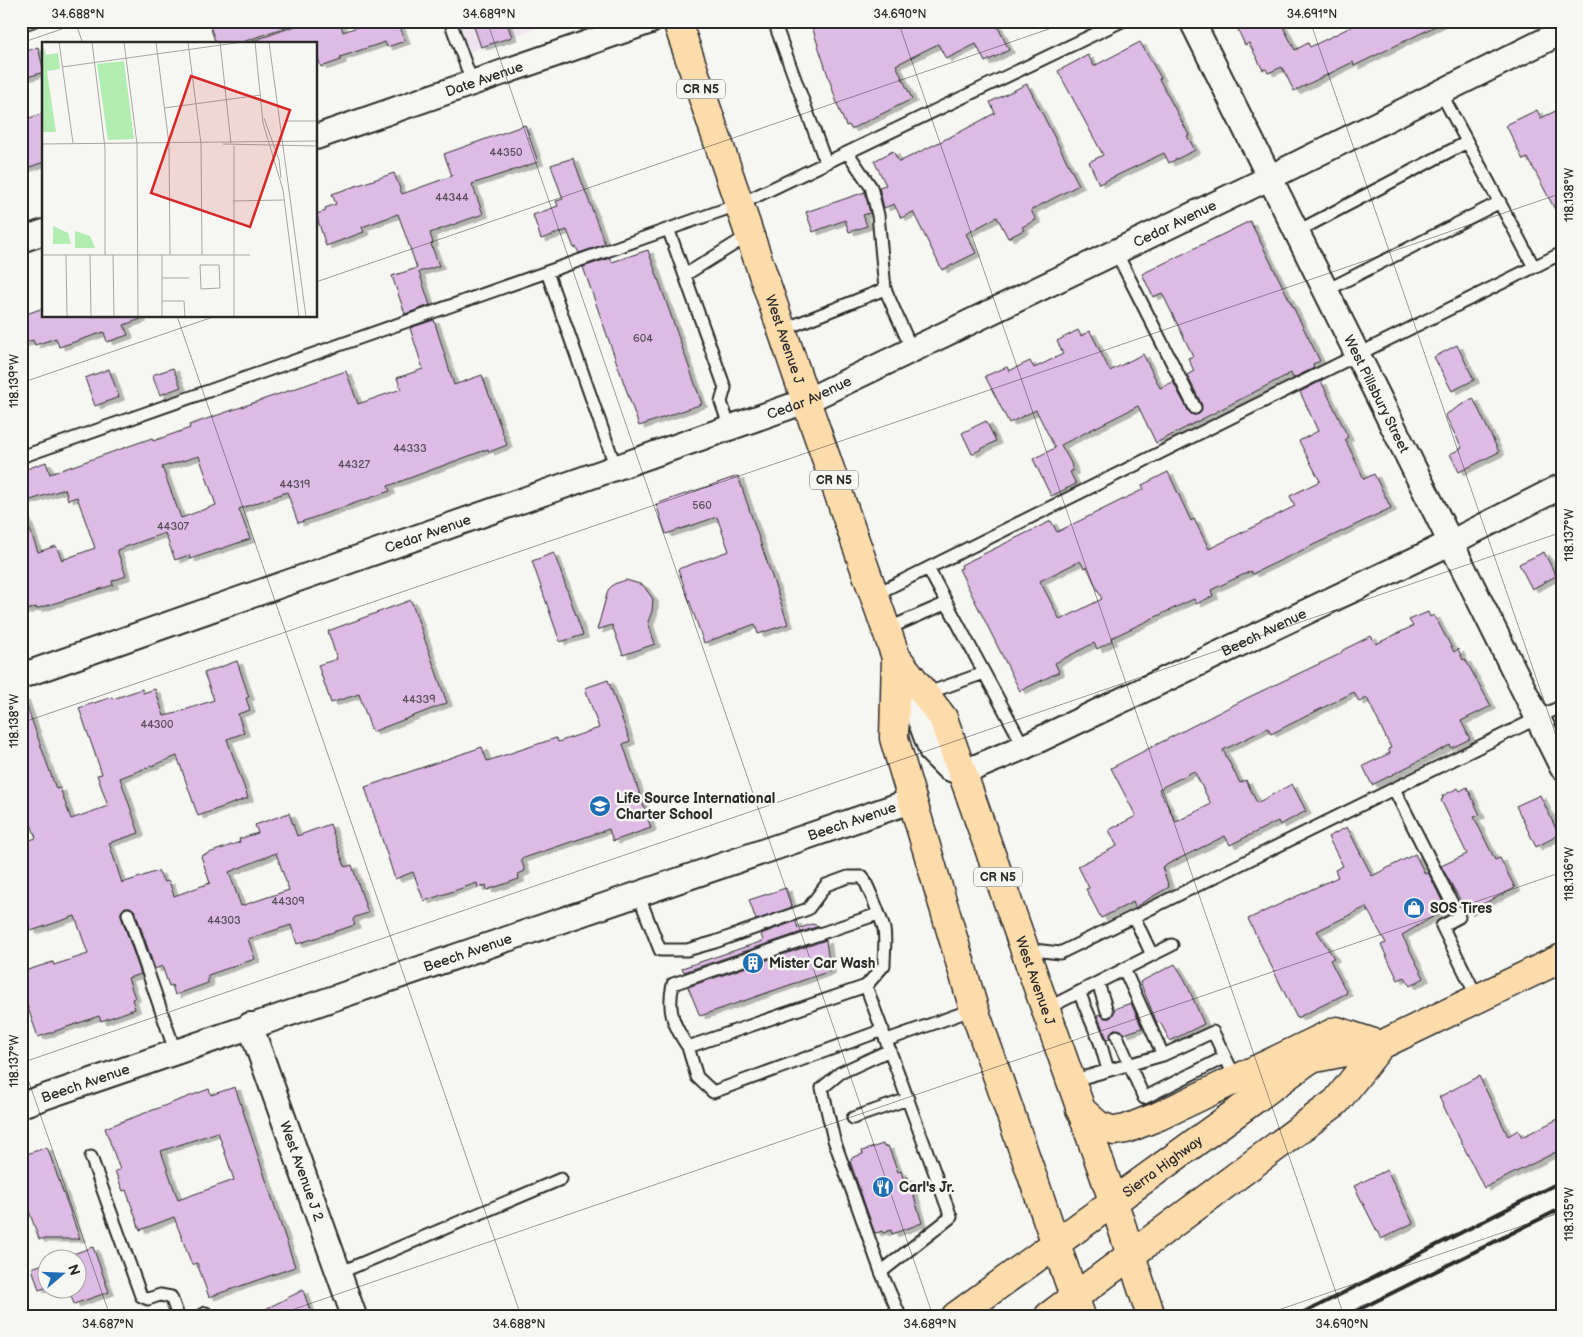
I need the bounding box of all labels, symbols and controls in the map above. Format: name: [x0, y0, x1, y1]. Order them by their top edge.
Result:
text: 34.688°N: [52, 7, 104, 22]
text: 34.689°N: [463, 7, 515, 22]
text: 34.690°N: [874, 7, 926, 22]
text: 34.691°N: [1287, 7, 1337, 22]
inset map: [42, 42, 318, 318]
street label: Date Avenue: [443, 57, 525, 100]
road number: CR N5: [677, 80, 725, 98]
house number: 44350: [490, 146, 523, 159]
text: 118.138°W: [1562, 168, 1577, 222]
house number: 44344: [435, 191, 469, 204]
street label: Cedar Avenue: [1130, 196, 1219, 251]
street label: West Avenue J: [762, 292, 808, 386]
house number: 604: [633, 332, 653, 345]
street label: West Pillsbury Street: [1340, 332, 1414, 456]
text: 118.139°W: [7, 354, 22, 408]
street label: Cedar Avenue: [765, 372, 854, 423]
house number: 44333: [393, 442, 427, 455]
house number: 44327: [338, 458, 371, 471]
road number: CR N5: [810, 470, 858, 490]
house number: 44319: [280, 478, 310, 491]
house number: 560: [692, 499, 712, 512]
text: 118.137°W: [1562, 508, 1577, 562]
street label: Cedar Avenue: [382, 511, 473, 556]
house number: 44307: [157, 520, 190, 533]
street label: Beech Avenue: [1218, 605, 1309, 660]
house number: 44339: [402, 693, 436, 706]
text: 118.138°W: [7, 694, 22, 748]
house number: 44300: [140, 718, 174, 731]
place label: Life Source International Charter School: [616, 790, 775, 823]
school or university icon: Life Source International Charter School: [588, 794, 612, 818]
street label: Beech Avenue: [805, 798, 898, 844]
text: 118.136°W: [1562, 847, 1577, 901]
road number: CR N5: [974, 868, 1022, 886]
house number: 44309: [271, 895, 305, 908]
shop icon: SOS Tires: [1402, 896, 1426, 920]
place label: SOS Tires: [1430, 900, 1492, 917]
house number: 44303: [207, 914, 241, 927]
street label: Beech Avenue: [421, 929, 514, 975]
street label: West Avenue J: [1012, 934, 1059, 1028]
building icon: Mister Car Wash: [741, 951, 765, 975]
place label: Mister Car Wash: [769, 955, 875, 972]
text: 118.137°W: [7, 1034, 22, 1088]
street label: Beech Avenue: [39, 1060, 132, 1106]
street label: West Avenue J 2: [276, 1119, 328, 1224]
street label: Sierra Highway: [1119, 1131, 1206, 1201]
restaurant icon: Carl's Jr.: [871, 1175, 895, 1199]
place label: Carl's Jr.: [899, 1179, 954, 1196]
text: 118.135°W: [1562, 1187, 1577, 1241]
north arrow: [38, 1250, 88, 1300]
text: N: [64, 1262, 84, 1278]
text: 34.687°N: [82, 1317, 134, 1332]
text: 34.688°N: [493, 1317, 545, 1332]
text: 34.689°N: [904, 1317, 956, 1332]
text: 34.690°N: [1316, 1317, 1368, 1332]

